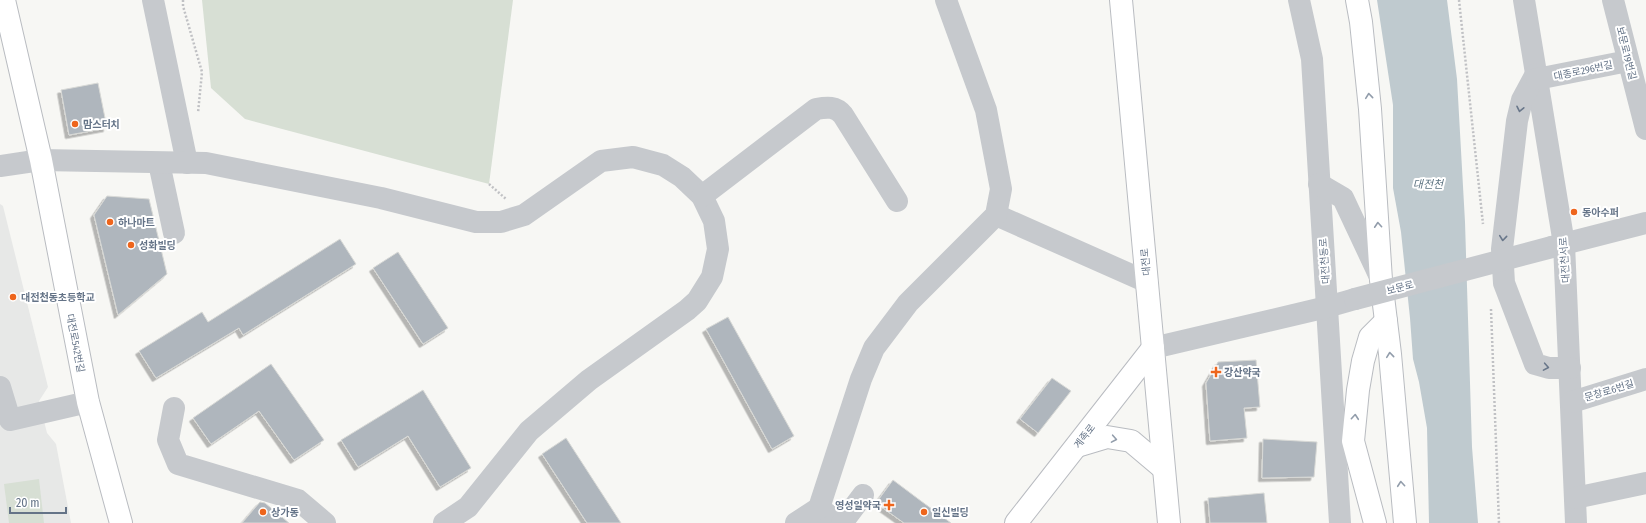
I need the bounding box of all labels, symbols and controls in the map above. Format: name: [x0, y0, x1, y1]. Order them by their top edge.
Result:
street label: 보문로19번길: [1614, 25, 1638, 81]
street label: 대종로296번길: [1553, 59, 1614, 83]
one-way arrow: [1364, 93, 1373, 99]
one-way arrow: [1516, 106, 1524, 112]
marker: 맘스터치: [70, 119, 80, 129]
place label: 맘스터치: [83, 119, 120, 131]
water label: 대전천: [1413, 178, 1445, 191]
marker: 동아수퍼: [1569, 207, 1579, 217]
place label: 동아수퍼: [1582, 207, 1619, 219]
marker: 하나마트: [105, 217, 115, 227]
place label: 하나마트: [118, 217, 155, 229]
one-way arrow: [1373, 222, 1382, 228]
one-way arrow: [1499, 235, 1508, 241]
street label: 대전천서로: [1557, 237, 1573, 283]
street label: 대전천동로: [1317, 238, 1333, 284]
marker: 성화빌딩: [126, 240, 136, 250]
place label: 성화빌딩: [139, 240, 176, 252]
street label: 대전로: [1139, 248, 1153, 276]
street label: 보문로: [1385, 279, 1415, 297]
place label: 대전천동초등학교: [21, 291, 95, 304]
marker: 대전천동초등학교: [8, 292, 18, 302]
street label: 대전로542번길: [63, 313, 87, 374]
one-way arrow: [1385, 352, 1394, 358]
one-way arrow: [1543, 362, 1550, 371]
marker: 강산약국: [1211, 367, 1221, 377]
place label: 강산약국: [1224, 367, 1261, 379]
street label: 문창로6번길: [1583, 378, 1635, 404]
one-way arrow: [1350, 414, 1359, 420]
street label: 계족로: [1072, 422, 1098, 451]
one-way arrow: [1111, 434, 1117, 443]
one-way arrow: [1397, 481, 1406, 487]
scale bar: [10, 489, 66, 515]
text: 20 m: [16, 496, 40, 510]
place label: 영성일약국: [835, 500, 881, 512]
marker: 영성일약국: [884, 500, 894, 510]
marker: 상가동: [258, 507, 268, 517]
place label: 상가동: [271, 507, 299, 519]
marker: 일신빌딩: [919, 507, 929, 517]
place label: 일신빌딩: [932, 507, 969, 519]

